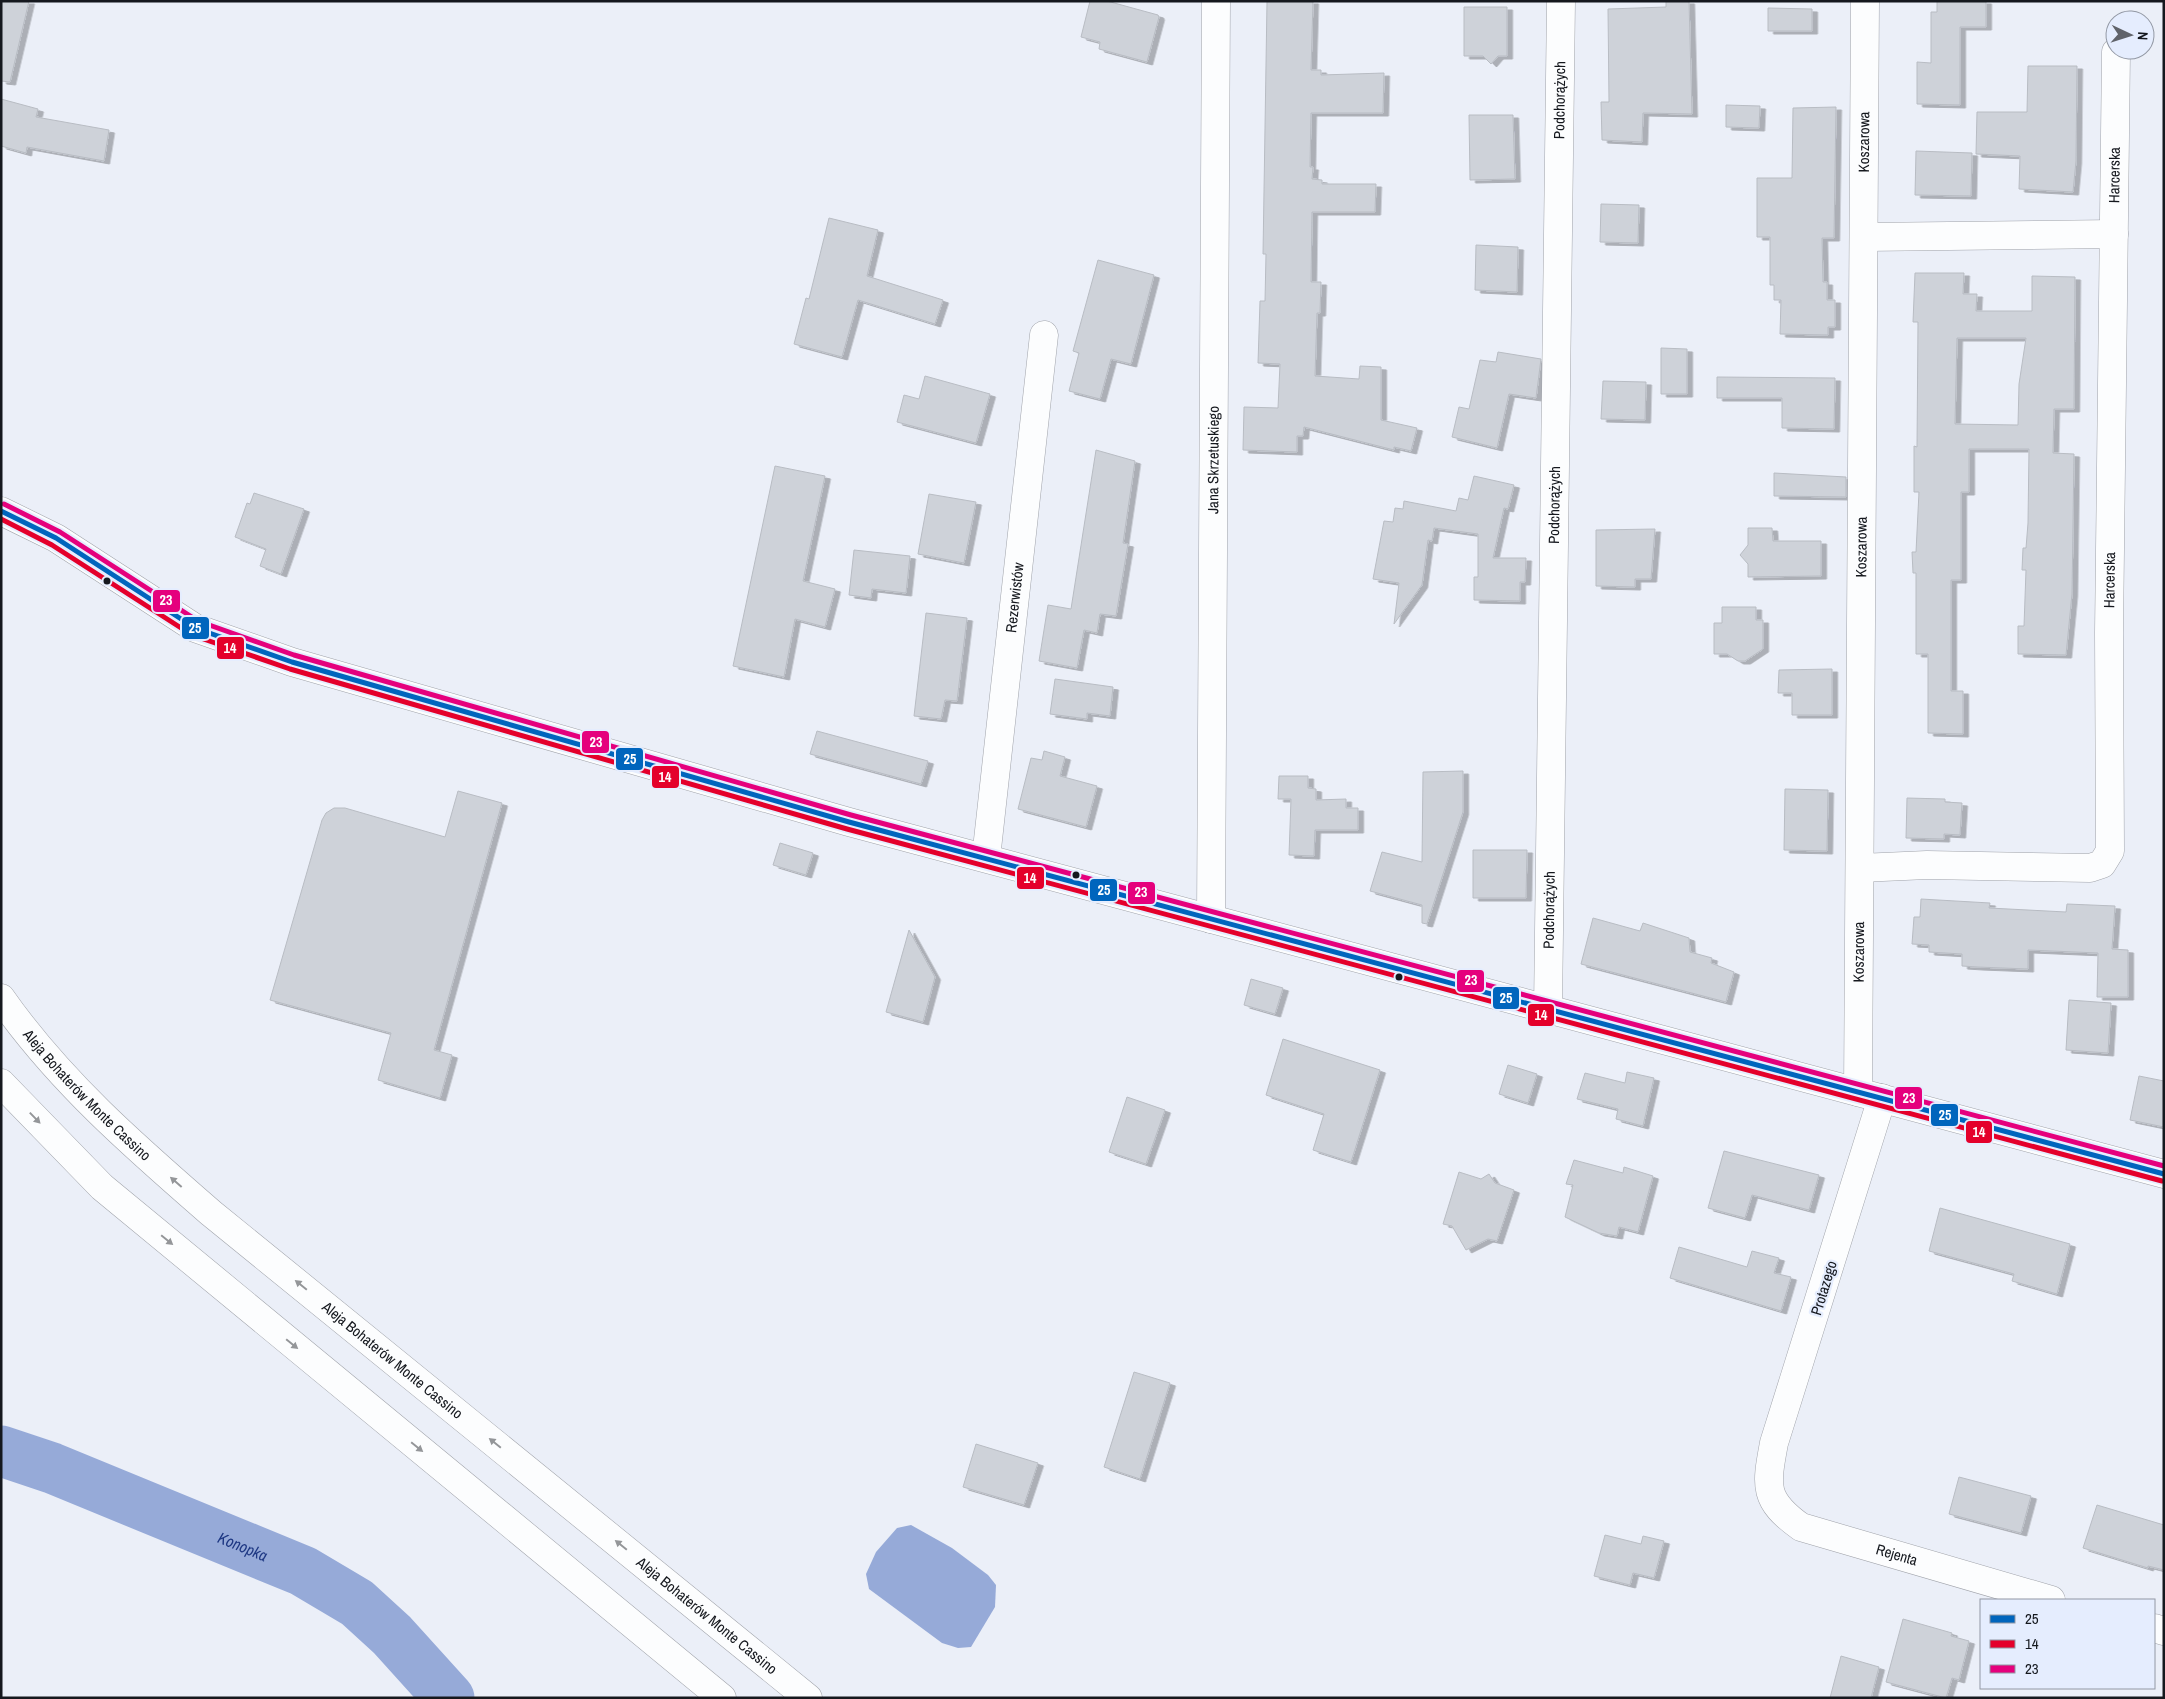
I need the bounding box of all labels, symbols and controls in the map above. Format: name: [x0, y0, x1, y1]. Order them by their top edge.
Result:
north arrow: [2105, 10, 2155, 60]
text: N: [2134, 31, 2152, 41]
street label: Podchorążych: [1548, 61, 1570, 139]
street label: Koszarowa: [1853, 111, 1874, 173]
street label: Harcerska: [2103, 147, 2125, 203]
street label: Jana Skrzetuskiego: [1202, 406, 1224, 514]
street label: Podchorążych: [1543, 466, 1565, 544]
street label: Koszarowa: [1850, 516, 1872, 578]
street label: Harcerska: [2098, 552, 2120, 608]
street label: Rezerwistów: [1000, 561, 1029, 634]
unlabelled marker: [102, 576, 112, 586]
line badge: 23: [152, 589, 181, 613]
text: 23: [160, 591, 172, 609]
line badge: 25: [181, 616, 210, 640]
text: 25: [189, 619, 202, 637]
line badge: 14: [216, 636, 245, 660]
text: 14: [224, 639, 237, 657]
line badge: 23: [581, 730, 610, 754]
text: 23: [590, 733, 602, 751]
line badge: 25: [615, 747, 644, 771]
text: 25: [624, 750, 637, 768]
line badge: 14: [651, 765, 680, 789]
text: 14: [659, 768, 672, 786]
line badge: 14: [1016, 866, 1045, 890]
text: 14: [1024, 869, 1037, 887]
unlabelled marker: [1071, 870, 1081, 880]
street label: Podchorążych: [1538, 871, 1560, 949]
line badge: 25: [1089, 878, 1118, 902]
text: 25: [1098, 881, 1111, 899]
line badge: 23: [1127, 881, 1156, 905]
text: 23: [1135, 883, 1147, 901]
street label: Koszarowa: [1848, 921, 1869, 983]
line badge: 23: [1456, 969, 1485, 993]
text: 23: [1465, 971, 1477, 989]
unlabelled marker: [1394, 972, 1404, 982]
line badge: 25: [1492, 986, 1520, 1010]
text: 25: [1500, 989, 1513, 1007]
line badge: 14: [1527, 1003, 1555, 1027]
text: 14: [1535, 1006, 1548, 1024]
street label: Aleja Bohaterów Monte Cassino: [18, 1024, 156, 1165]
line badge: 23: [1894, 1086, 1923, 1110]
text: 23: [1903, 1089, 1915, 1107]
line badge: 25: [1930, 1103, 1959, 1127]
text: 25: [1939, 1106, 1952, 1124]
one-way arrow: [29, 1111, 41, 1123]
line badge: 14: [1965, 1120, 1993, 1144]
text: 14: [1973, 1123, 1986, 1141]
one-way arrow: [170, 1176, 182, 1188]
one-way arrow: [160, 1235, 173, 1246]
street label: Protazego: [1805, 1258, 1842, 1318]
one-way arrow: [295, 1280, 308, 1291]
street label: Aleja Bohaterów Monte Cassino: [317, 1296, 468, 1424]
one-way arrow: [285, 1338, 298, 1349]
one-way arrow: [489, 1437, 502, 1448]
one-way arrow: [411, 1441, 424, 1452]
water label: Konopka: [215, 1526, 271, 1566]
street label: Rejenta: [1874, 1538, 1920, 1571]
one-way arrow: [615, 1540, 628, 1551]
street label: Aleja Bohaterów Monte Cassino: [631, 1551, 782, 1679]
legend: [1980, 1599, 2155, 1689]
text: 25: [2025, 1608, 2039, 1629]
text: 14: [2025, 1633, 2039, 1654]
text: 23: [2025, 1658, 2039, 1679]

